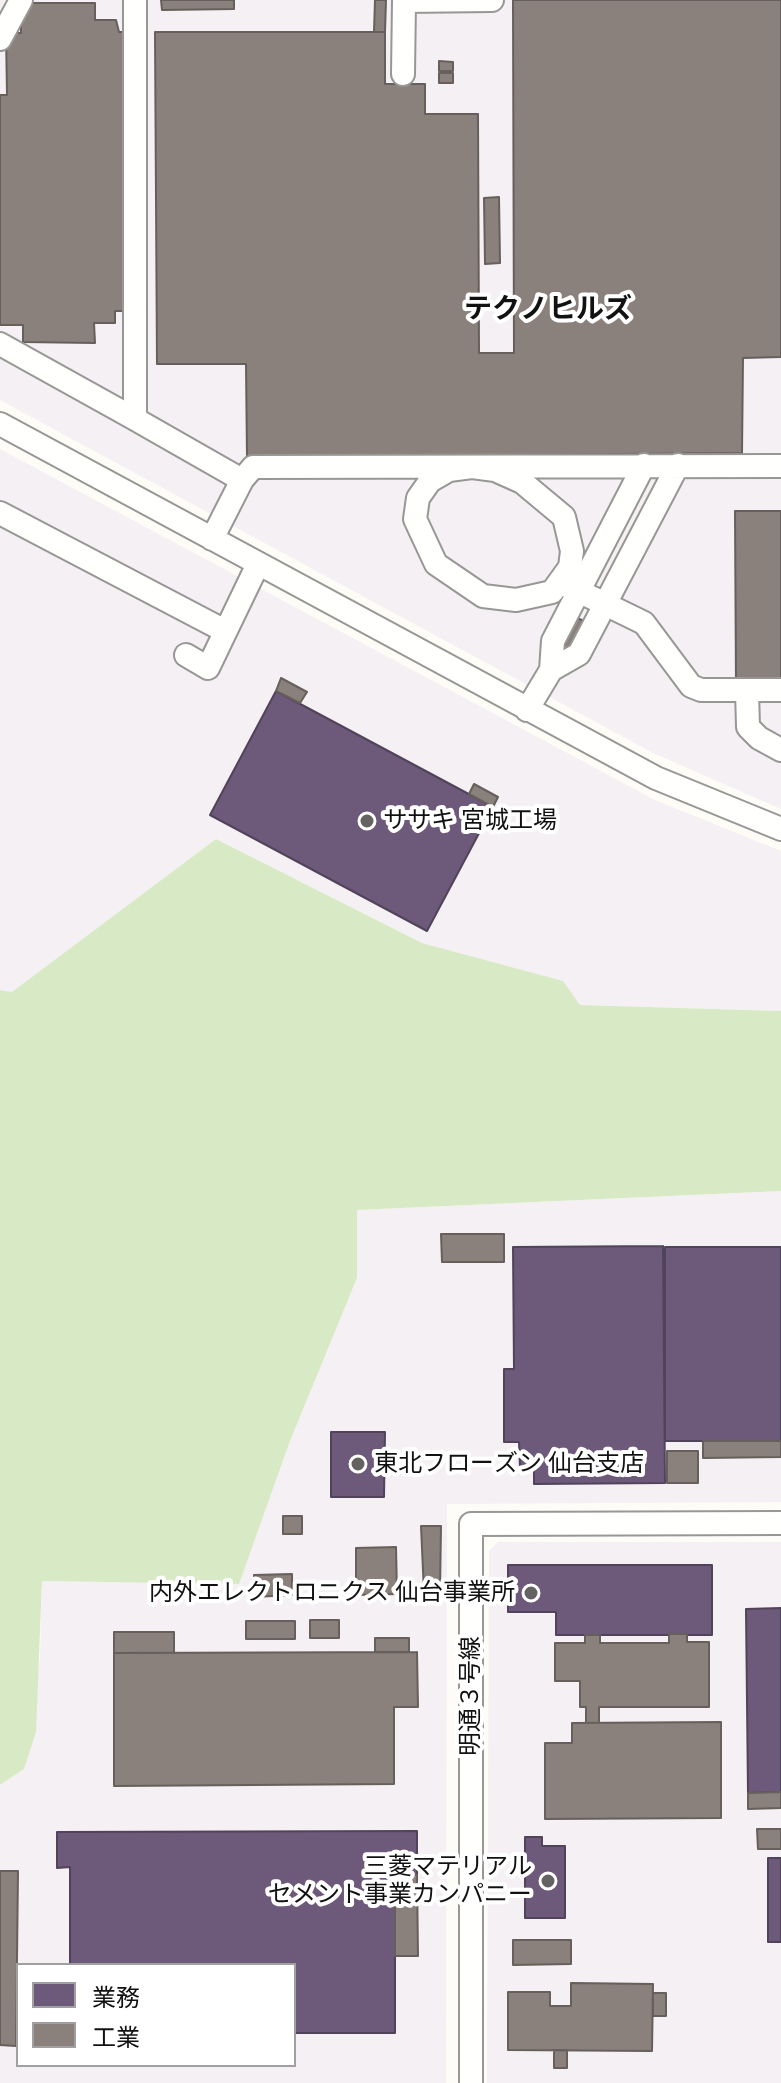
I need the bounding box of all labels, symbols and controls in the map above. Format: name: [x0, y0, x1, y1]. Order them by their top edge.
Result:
district label: テクノヒルズ: [464, 292, 632, 326]
place label: ササキ 宮城工場: [383, 807, 557, 835]
marker: ササキ 宮城工場: [358, 812, 376, 830]
place label: 東北フローズン 仙台支店: [374, 1450, 644, 1478]
marker: 東北フローズン 仙台支店: [349, 1455, 367, 1473]
place label: 内外エレクトロニクス 仙台事業所: [149, 1579, 515, 1607]
marker: 内外エレクトロニクス 仙台事業所: [522, 1584, 540, 1602]
street label: 明通３号線: [457, 1636, 485, 1756]
place label: 三菱マテリアル セメント事業カンパニー: [268, 1853, 532, 1909]
marker: 三菱マテリアル セメント事業カンパニー: [539, 1872, 557, 1890]
legend: [16, 1963, 296, 2067]
text: 業務: [92, 1980, 140, 2012]
text: 工業: [92, 2020, 140, 2052]

